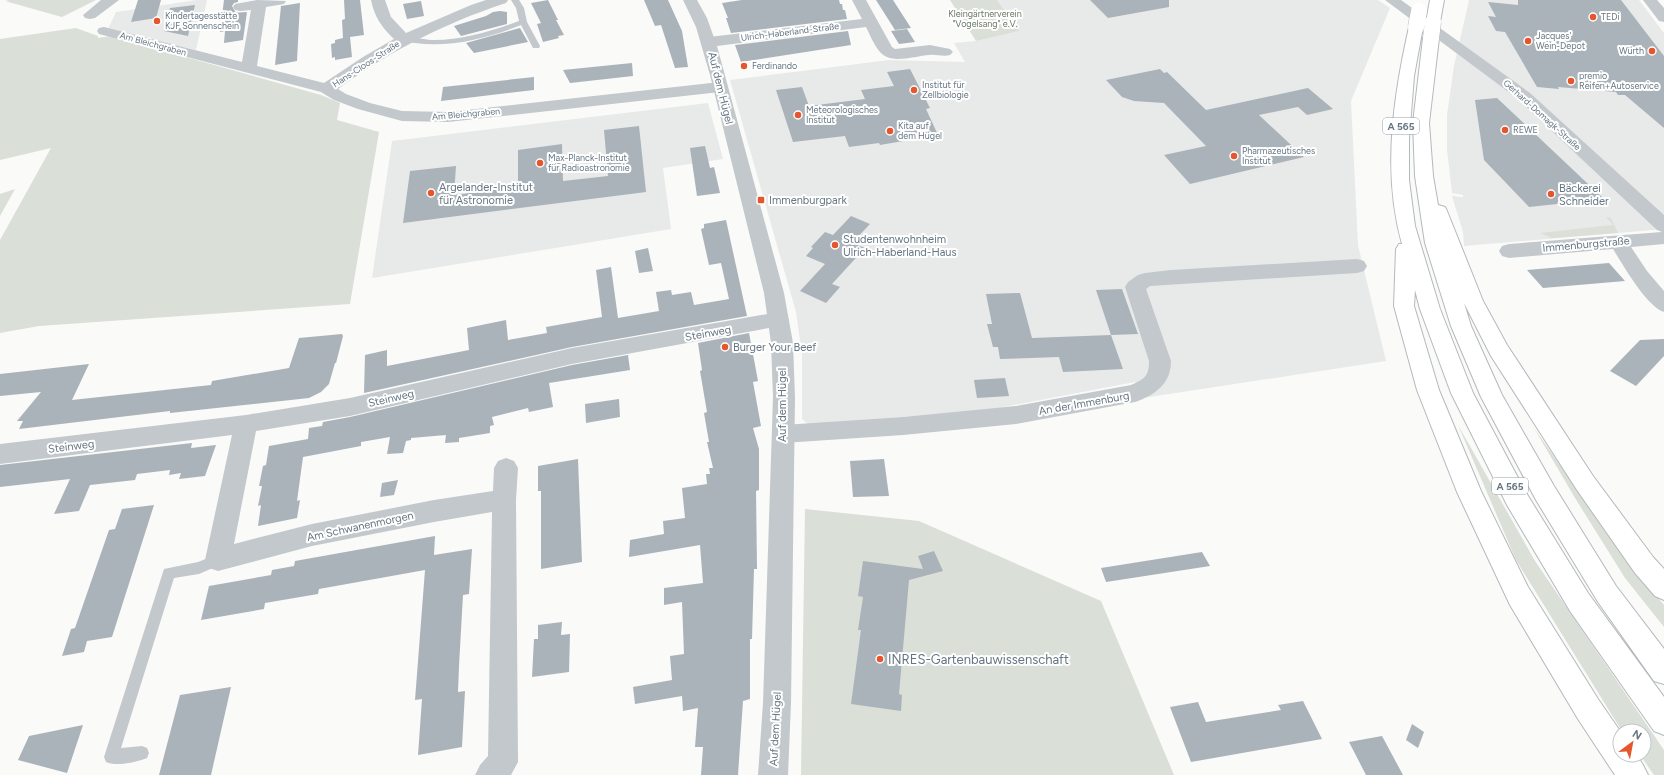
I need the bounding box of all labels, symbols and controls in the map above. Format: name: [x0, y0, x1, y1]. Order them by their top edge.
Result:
park label: Kleingärtnerverein "Vogelsang" e.V.: [948, 8, 1022, 29]
place label: Kindertagesstätte KJF Sonnenschein: [165, 10, 239, 31]
place label: TEDi: [1601, 11, 1620, 22]
marker: TEDi: [1588, 12, 1598, 22]
marker: Kindertagesstätte KJF Sonnenschein: [152, 16, 162, 26]
street label: Ulrich-Haberland-Straße: [740, 20, 840, 43]
street label: Am Bleichgraben: [119, 29, 188, 58]
place label: Jacques' Wein-Depot: [1536, 30, 1586, 51]
marker: Jacques' Wein-Depot: [1523, 36, 1533, 46]
street label: Hans-Cloos-Straße: [330, 38, 401, 89]
place label: Würth: [1619, 45, 1644, 56]
marker: Würth: [1647, 46, 1657, 56]
street label: Auf dem Hügel: [705, 51, 736, 126]
place label: Ferdinando: [752, 60, 797, 71]
marker: Ferdinando: [739, 61, 749, 71]
place label: premio Reifen+Autoservice: [1579, 70, 1659, 91]
marker: premio Reifen+Autoservice: [1566, 76, 1576, 86]
street label: Gerhard-Domagk-Straße: [1501, 77, 1583, 152]
place label: Institut für Zellbiologie: [922, 79, 969, 100]
marker: Institut für Zellbiologie: [909, 85, 919, 95]
place label: Meteorologisches Institut: [806, 104, 878, 125]
street label: Am Bleichgraben: [431, 105, 501, 122]
marker: Meteorologisches Institut: [793, 110, 803, 120]
road number: A 565: [1383, 118, 1419, 134]
place label: Kita auf dem Hügel: [898, 120, 942, 141]
place label: REWE: [1513, 124, 1538, 135]
marker: REWE: [1500, 125, 1510, 135]
marker: Kita auf dem Hügel: [885, 126, 895, 136]
place label: Pharmazeutisches Institut: [1242, 145, 1315, 166]
marker: Pharmazeutisches Institut: [1229, 151, 1239, 161]
place label: Max-Planck-Institut für Radioastronomie: [548, 152, 630, 173]
marker: Max-Planck-Institut für Radioastronomie: [535, 158, 545, 168]
place label: Argelander-Institut für Astronomie: [439, 181, 533, 207]
place label: Bäckerei Schneider: [1559, 182, 1609, 208]
marker: Argelander-Institut für Astronomie: [426, 188, 436, 198]
marker: Bäckerei Schneider: [1546, 189, 1556, 199]
place label: Immenburgpark: [769, 194, 847, 207]
marker: Immenburgpark: [756, 195, 766, 205]
place label: Studentenwohnheim Ulrich-Haberland-Haus: [843, 233, 957, 259]
street label: Immenburgstraße: [1542, 234, 1630, 255]
marker: Studentenwohnheim Ulrich-Haberland-Haus: [830, 240, 840, 250]
street label: Steinweg: [684, 323, 732, 344]
place label: Burger Your Beef: [733, 341, 817, 354]
marker: Burger Your Beef: [720, 342, 730, 352]
street label: Auf dem Hügel: [776, 368, 789, 442]
street label: Steinweg: [367, 387, 415, 410]
street label: An der Immenburg: [1038, 389, 1130, 418]
street label: Steinweg: [47, 437, 95, 456]
road number: A 565: [1492, 478, 1528, 494]
street label: Am Schwanenmorgen: [306, 509, 415, 544]
place label: INRES-Gartenbauwissenschaft: [888, 652, 1069, 667]
marker: INRES-Gartenbauwissenschaft: [875, 654, 885, 664]
street label: Auf dem Hügel: [767, 692, 784, 766]
north arrow: [1612, 723, 1652, 763]
text: N: [1630, 727, 1644, 743]

